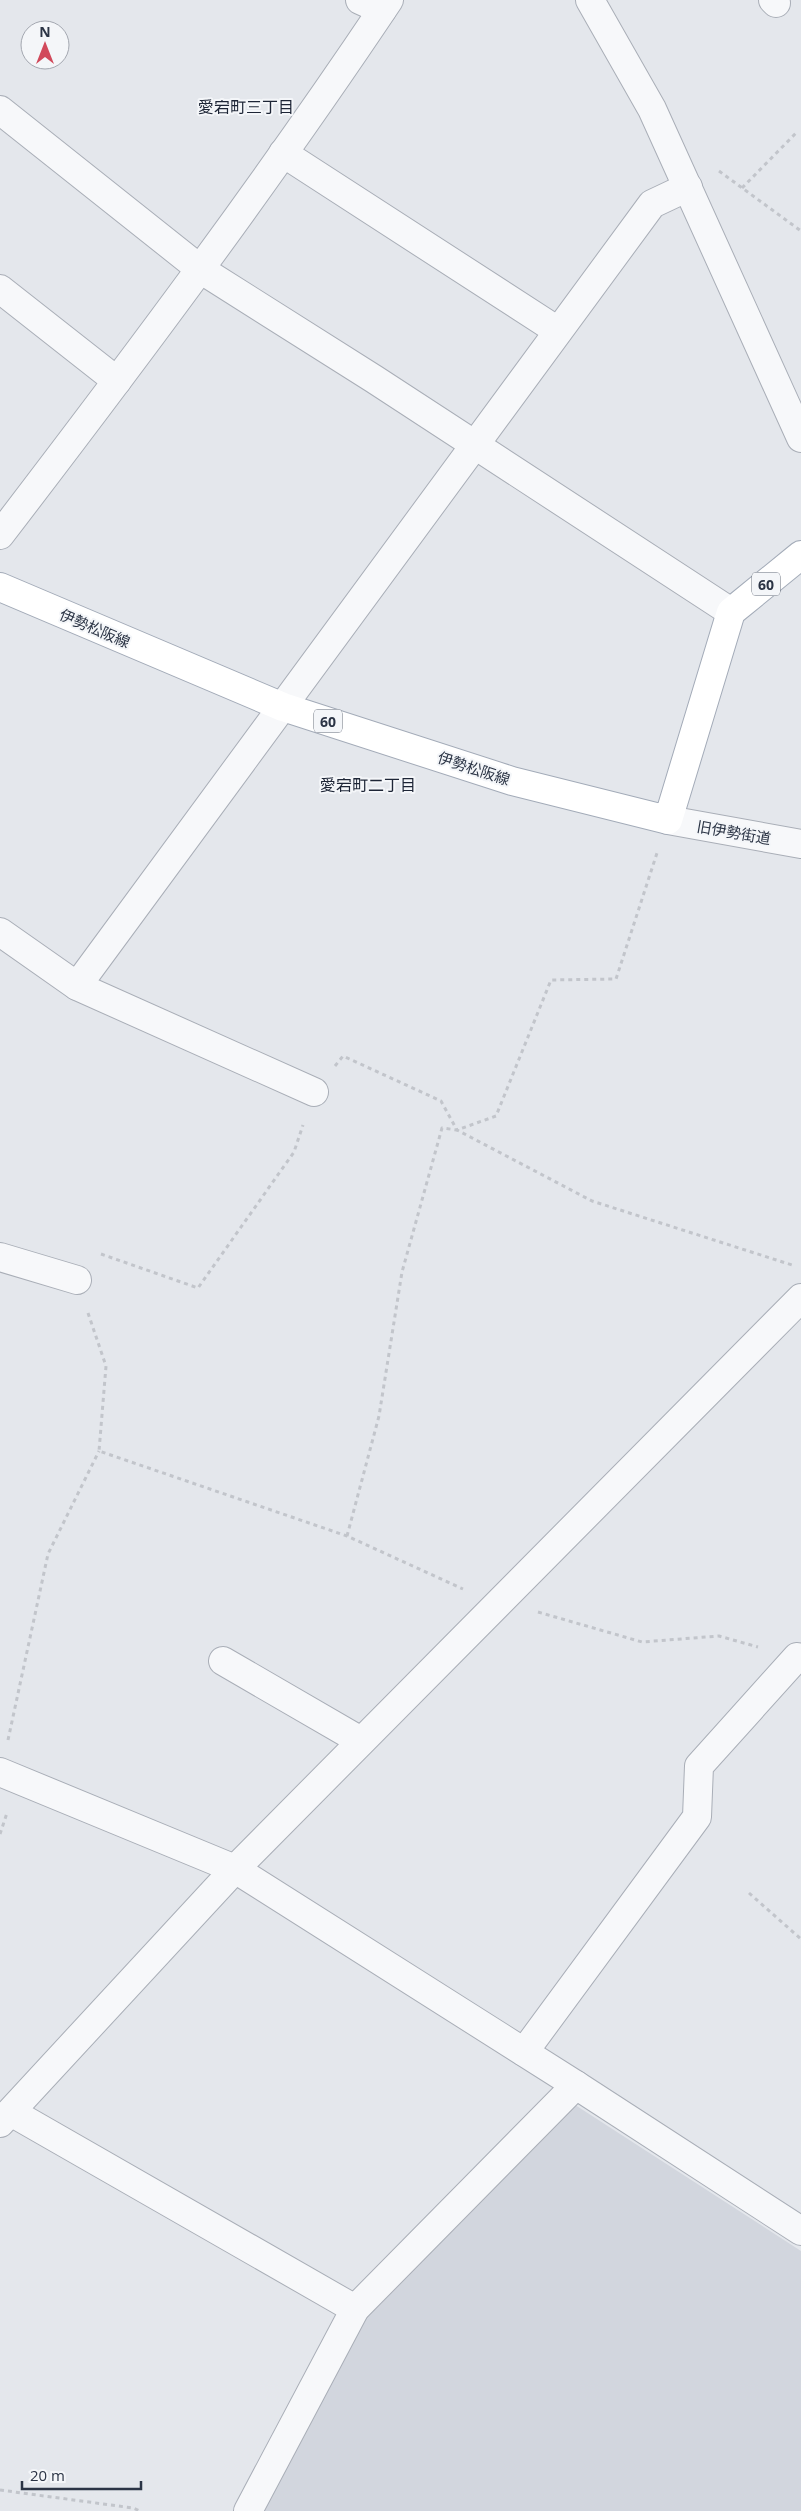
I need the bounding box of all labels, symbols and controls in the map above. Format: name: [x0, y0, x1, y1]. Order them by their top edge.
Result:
north arrow: [20, 20, 70, 70]
text: N: [39, 22, 51, 41]
district label: 愛宕町三丁目: [198, 96, 294, 118]
road number: 60: [752, 572, 780, 596]
street label: 伊勢松阪線: [57, 604, 133, 652]
road number: 60: [314, 709, 342, 732]
street label: 伊勢松阪線: [435, 747, 513, 789]
district label: 愛宕町二丁目: [320, 774, 416, 796]
street label: 旧伊勢街道: [695, 816, 773, 848]
scale bar: [22, 2458, 141, 2490]
text: 20 m: [30, 2465, 65, 2485]

